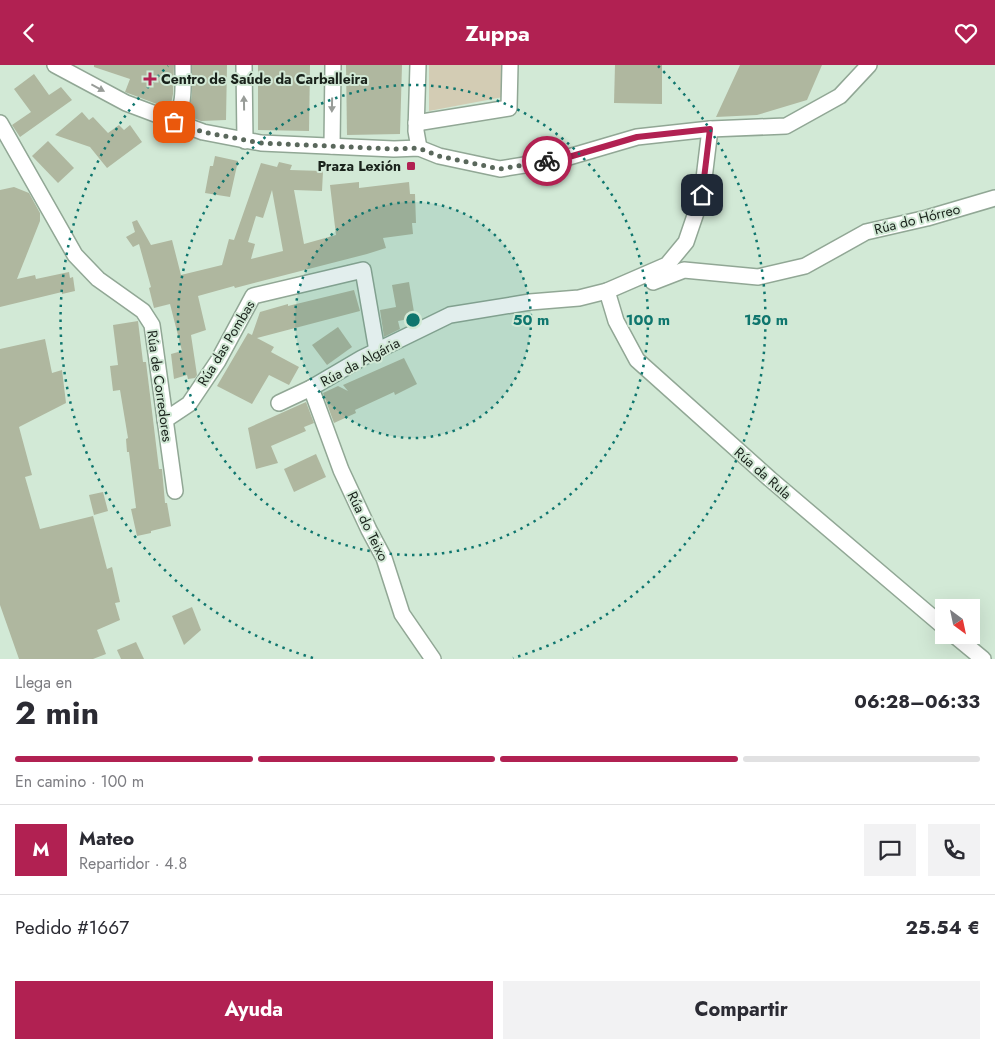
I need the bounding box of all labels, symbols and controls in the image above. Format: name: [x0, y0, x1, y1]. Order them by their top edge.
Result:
text: Zuppa: [465, 17, 530, 49]
icon: back: [15, 19, 43, 47]
icon: heart: [952, 19, 980, 47]
place label: Centro de Saúde da Carballeira: [161, 69, 368, 89]
marker: Centro de Saúde da Carballeira: [143, 72, 157, 86]
one-way arrow: [91, 84, 106, 92]
one-way arrow: [240, 95, 248, 111]
one-way arrow: [328, 98, 336, 114]
pin: [153, 101, 195, 143]
icon: bag: [160, 108, 188, 136]
courier: [522, 136, 572, 186]
icon: bike: [533, 147, 561, 175]
place label: Praza Lexión: [317, 156, 401, 176]
marker: Praza Lexión: [405, 160, 417, 172]
pin: [681, 174, 723, 216]
icon: home: [688, 181, 716, 209]
street label: Rúa do Hórreo: [872, 199, 962, 239]
street label: Rúa das Pombas: [192, 296, 260, 390]
text: 50 m: [513, 309, 549, 331]
text: 100 m: [626, 309, 670, 331]
text: 150 m: [744, 309, 788, 331]
centre of rings: [404, 311, 422, 329]
street label: Rúa de Corredores: [142, 329, 178, 443]
street label: Rúa da Algária: [317, 333, 403, 391]
street label: Rúa da Rula: [730, 442, 796, 504]
street label: Rúa do Teixo: [343, 488, 394, 565]
north arrow: [935, 599, 980, 644]
map controls: [935, 599, 980, 644]
text: Llega en: [15, 671, 72, 694]
text: 06:28–06:33: [854, 688, 980, 715]
text: 2 min: [15, 690, 99, 736]
text: En camino · 100 m: [15, 770, 144, 793]
button: chat: [864, 824, 916, 876]
button: phone: [928, 824, 980, 876]
text: Mateo: [79, 825, 134, 852]
text: M: [33, 836, 49, 863]
text: Repartidor · 4.8: [79, 852, 187, 875]
text: Pedido #1667: [15, 914, 129, 941]
text: 25.54 €: [906, 914, 980, 941]
button: Ayuda: [15, 981, 493, 1039]
button: Compartir: [503, 981, 980, 1039]

